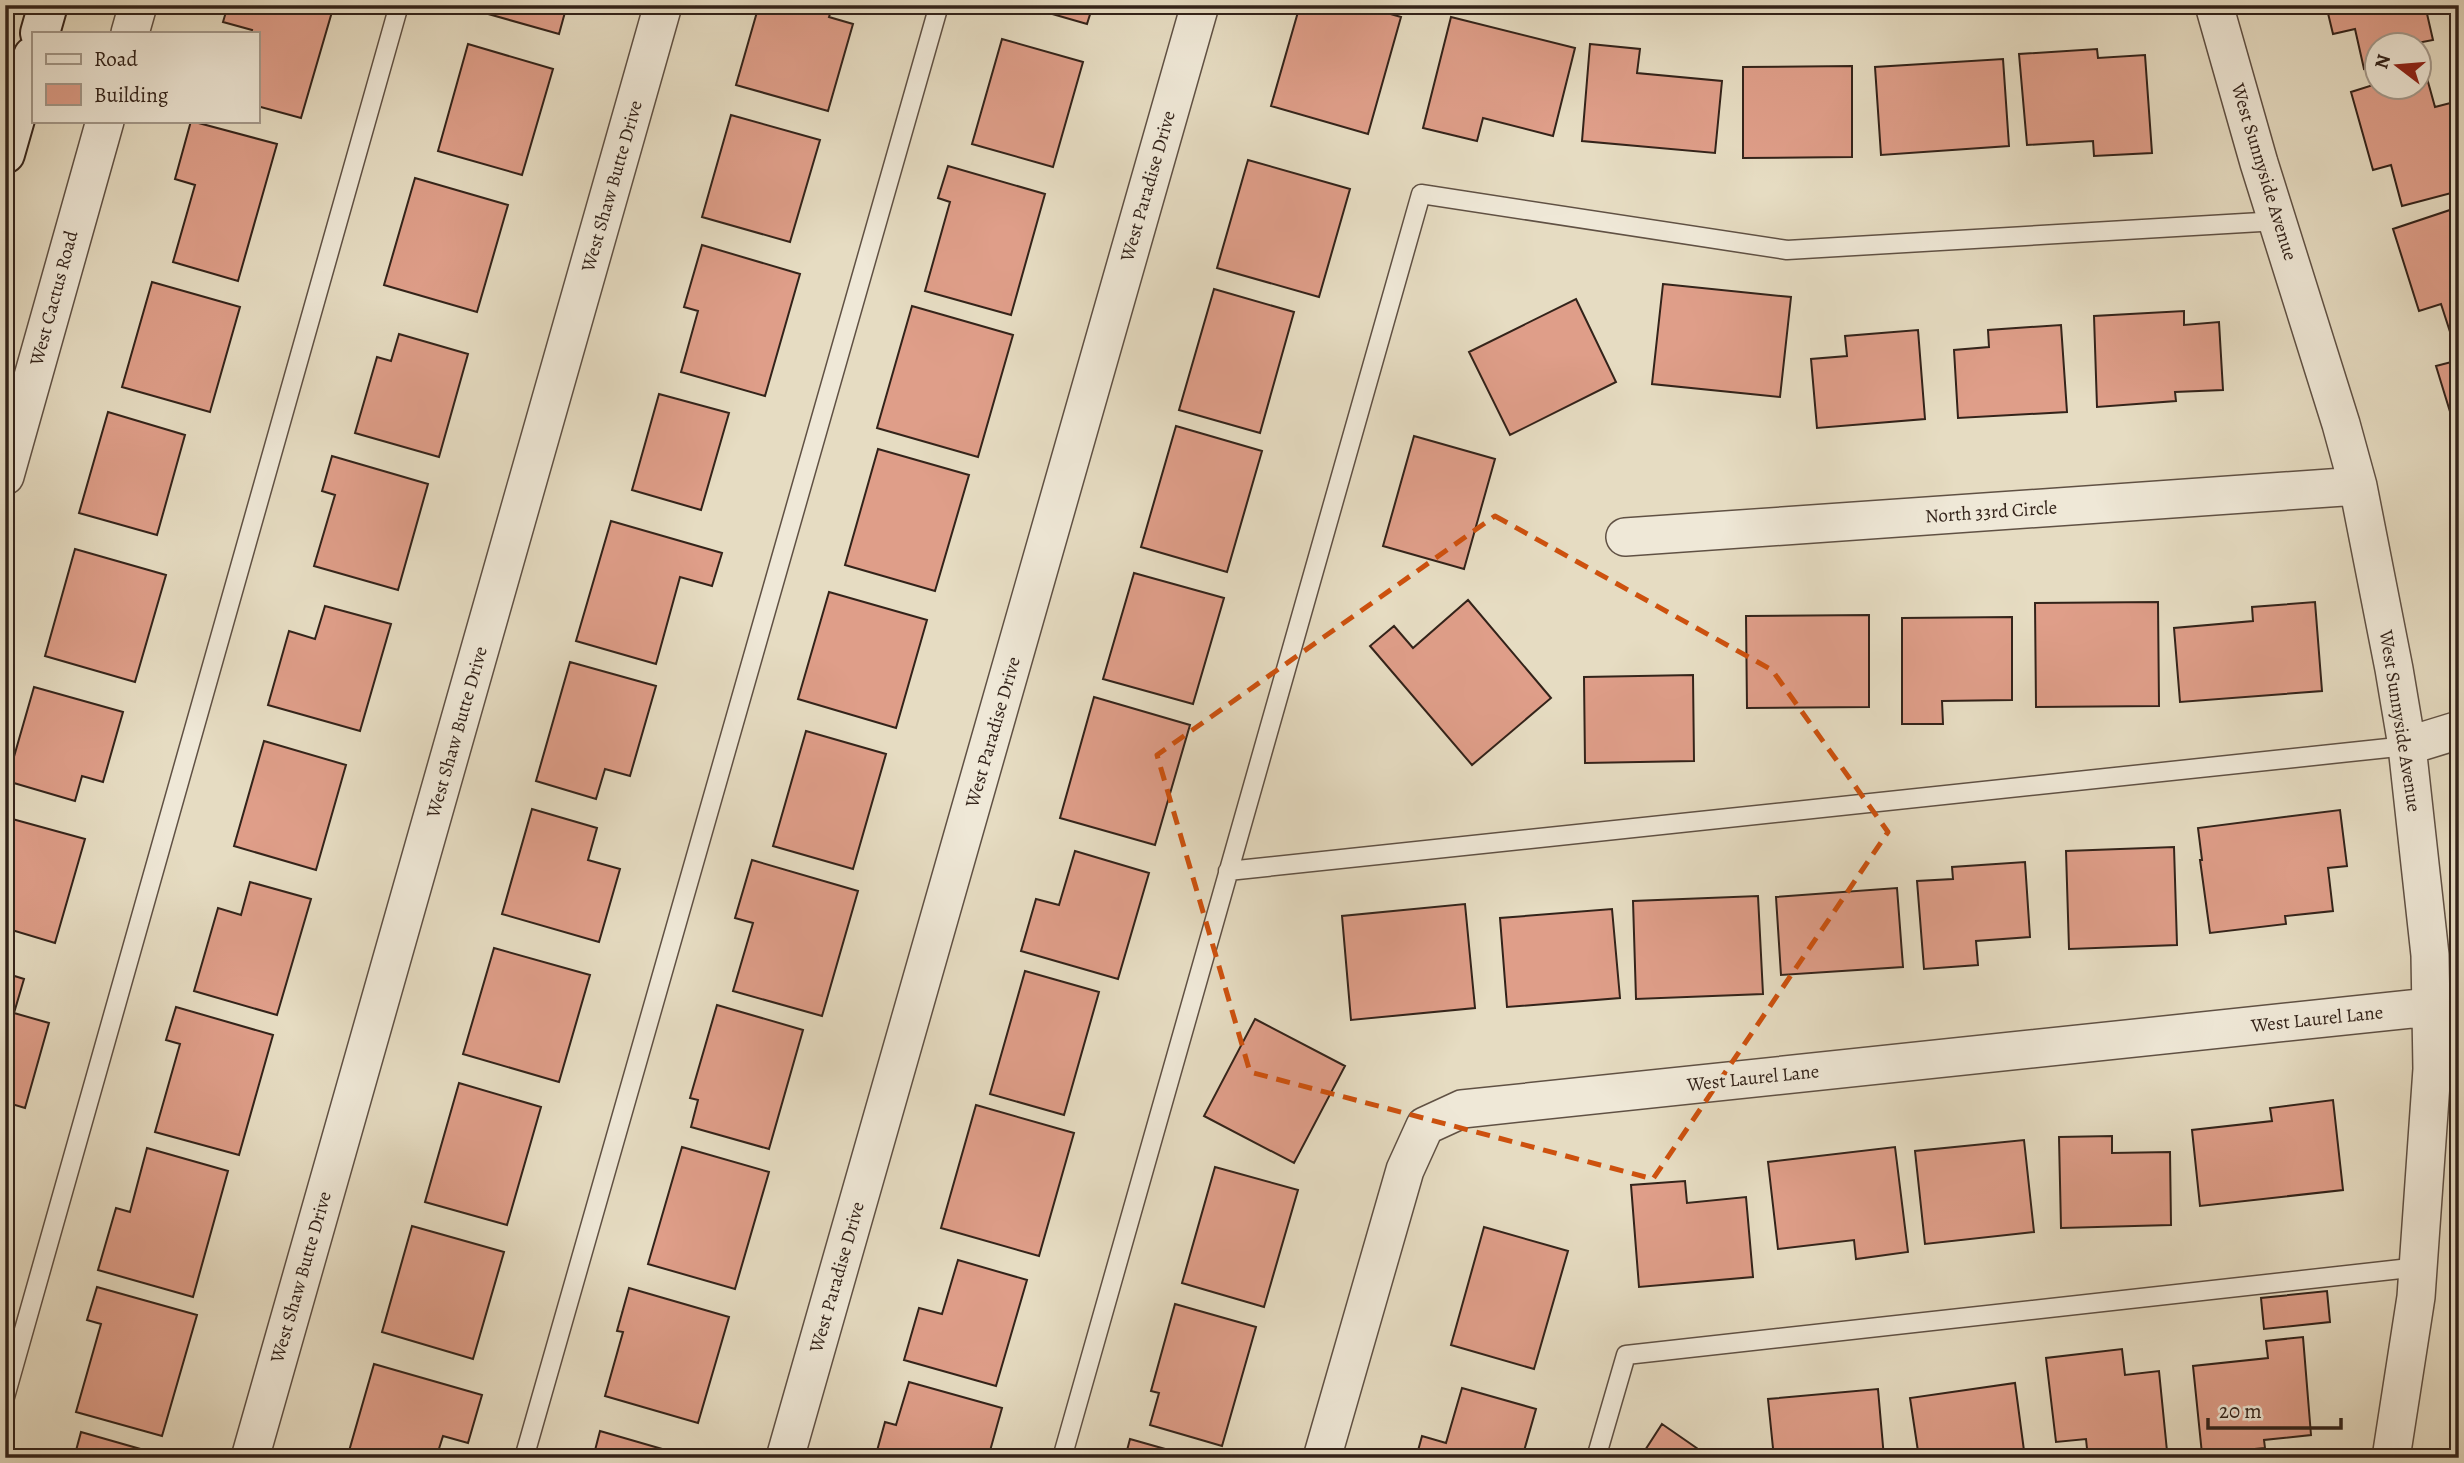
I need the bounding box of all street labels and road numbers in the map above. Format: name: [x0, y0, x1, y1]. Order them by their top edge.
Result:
street label: West Sunnyside Avenue: [2224, 79, 2303, 264]
street label: West Shaw Butte Drive: [575, 97, 649, 276]
street label: West Paradise Drive: [1114, 108, 1182, 265]
street label: West Cactus Road: [23, 227, 85, 369]
street label: North 33rd Circle: [1924, 494, 2058, 530]
street label: West Sunnyside Avenue: [2373, 627, 2427, 814]
street label: West Shaw Butte Drive: [420, 643, 494, 822]
street label: West Paradise Drive: [959, 654, 1027, 811]
street label: West Laurel Lane: [2249, 999, 2384, 1039]
street label: West Laurel Lane: [1685, 1058, 1820, 1098]
street label: West Shaw Butte Drive: [264, 1188, 338, 1367]
street label: West Paradise Drive: [803, 1199, 871, 1356]

